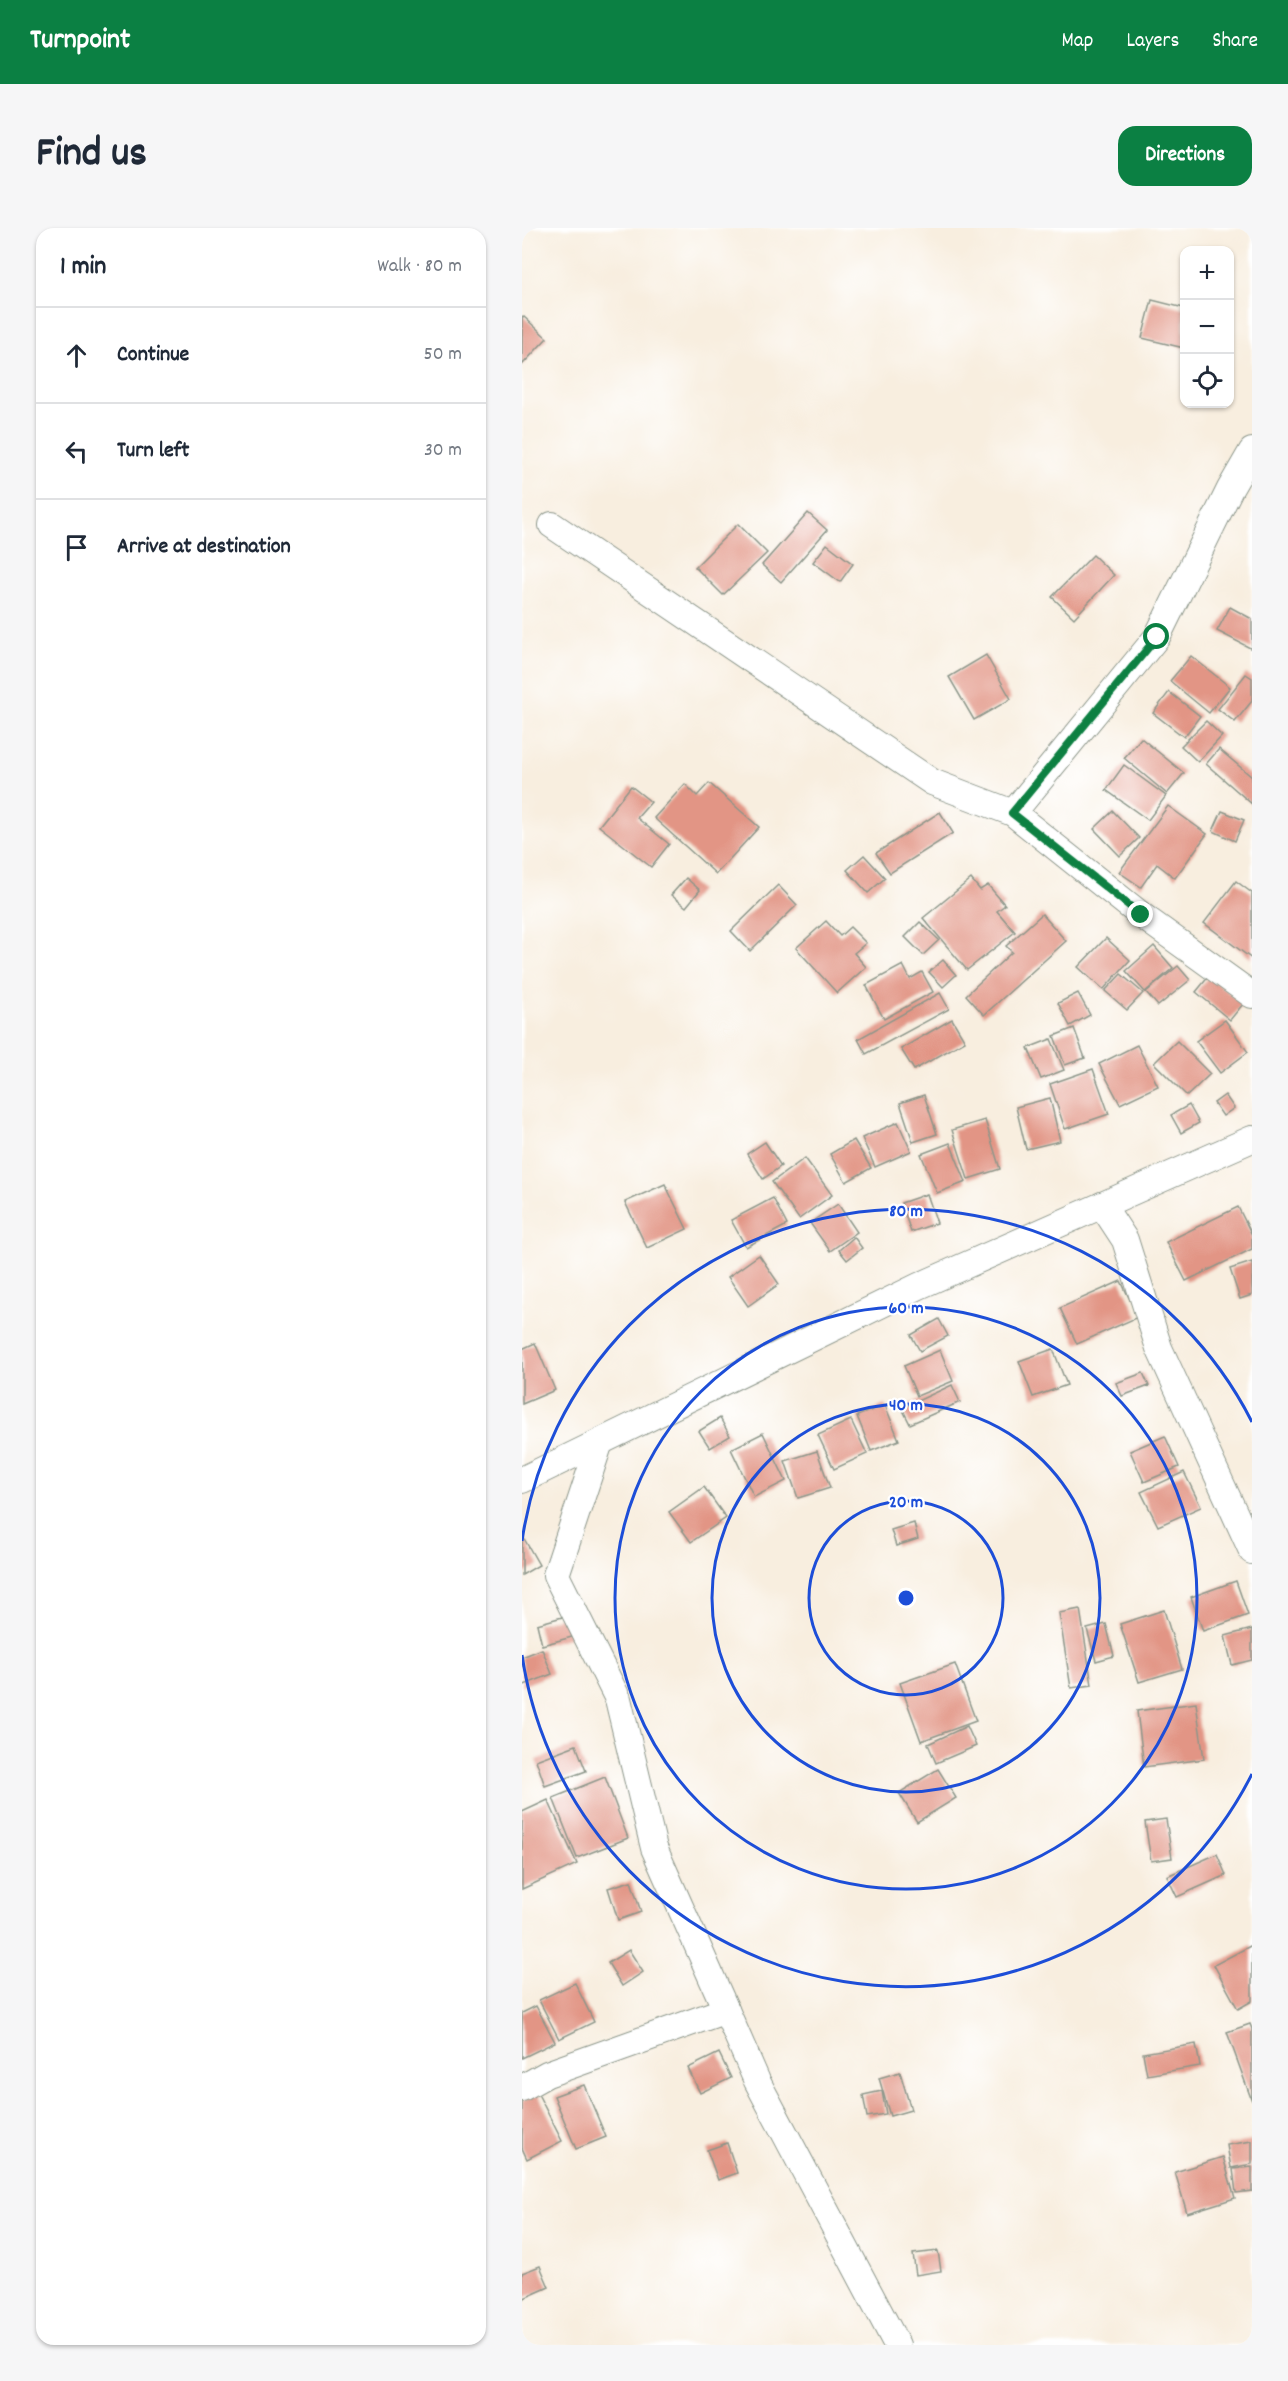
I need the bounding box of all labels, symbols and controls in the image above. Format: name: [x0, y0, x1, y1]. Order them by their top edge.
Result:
text: Turnpoint: [30, 22, 130, 62]
text: Map: [1062, 27, 1093, 57]
text: Layers: [1126, 27, 1179, 57]
text: Share: [1212, 27, 1258, 57]
text: Find us: [36, 126, 147, 186]
button: Directions: [1118, 126, 1252, 186]
map controls: [1180, 246, 1234, 408]
button: +: [1180, 246, 1234, 300]
text: 1 min: [60, 249, 106, 286]
text: Walk · 80 m: [377, 253, 462, 281]
button: −: [1180, 300, 1234, 354]
icon: ahead: [60, 339, 93, 372]
text: Continue: [117, 340, 189, 371]
text: 50 m: [424, 341, 462, 369]
button: locate: [1180, 354, 1234, 408]
icon: left: [60, 435, 93, 468]
text: Turn left: [117, 436, 189, 467]
text: 30 m: [424, 437, 462, 465]
icon: arrive: [60, 531, 93, 564]
text: Arrive at destination: [117, 532, 291, 563]
route start: [1143, 623, 1169, 649]
route end: [1127, 901, 1153, 927]
text: 80 m: [889, 1200, 923, 1225]
text: 60 m: [888, 1297, 924, 1322]
text: 40 m: [889, 1394, 923, 1419]
text: 20 m: [889, 1491, 923, 1516]
centre of rings: [896, 1588, 916, 1608]

